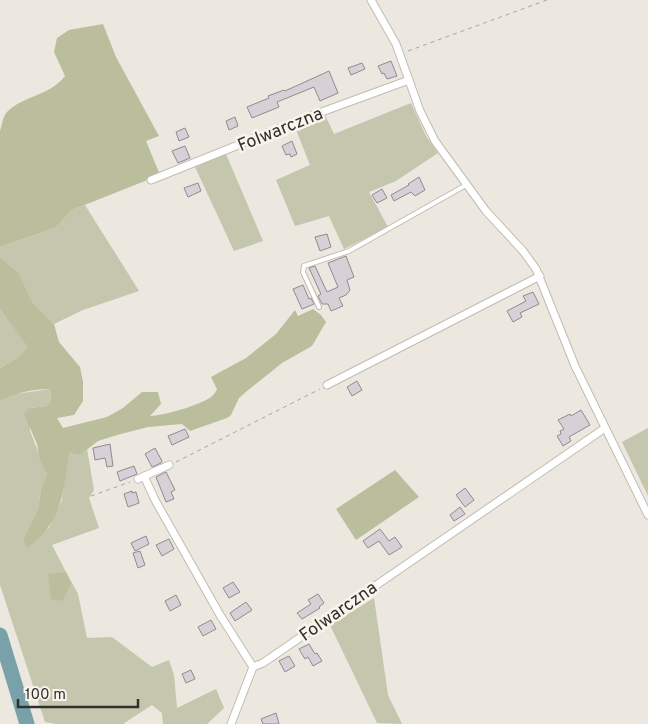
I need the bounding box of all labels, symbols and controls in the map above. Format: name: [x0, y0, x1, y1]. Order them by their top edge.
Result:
street label: Folwarczna: [235, 103, 327, 158]
street label: Folwarczna: [295, 577, 382, 647]
scale bar: [18, 676, 138, 708]
text: 100 m: [25, 686, 66, 705]

